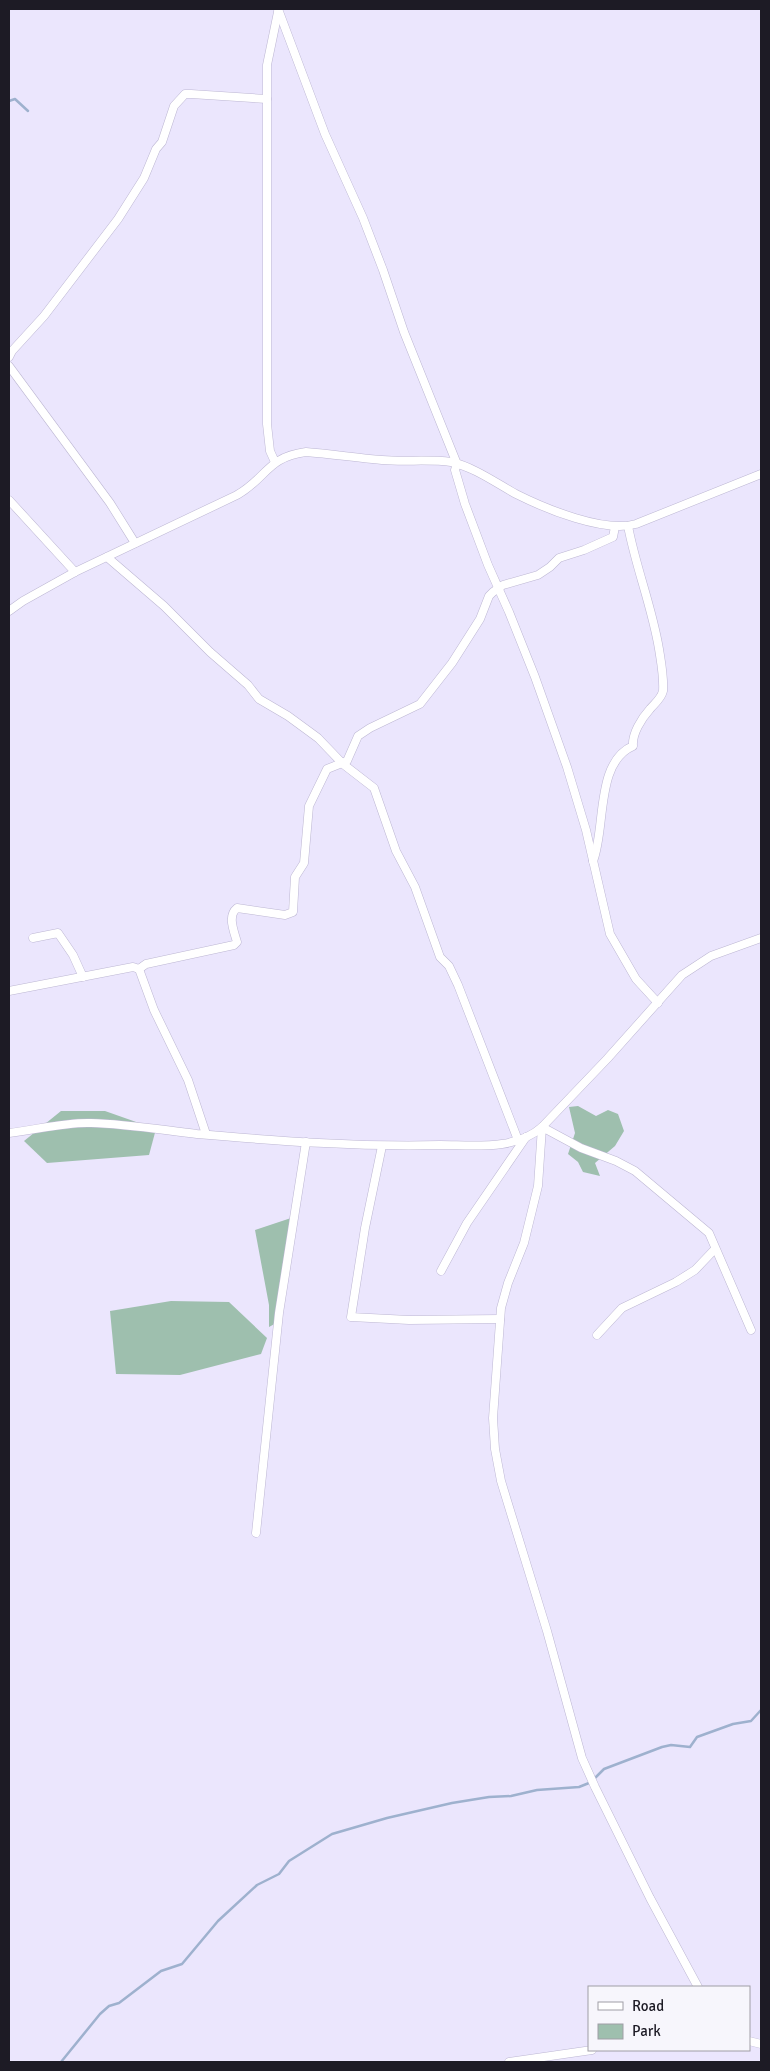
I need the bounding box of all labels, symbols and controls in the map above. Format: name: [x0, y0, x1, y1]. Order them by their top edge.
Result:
legend: [588, 1986, 750, 2051]
text: Road: [632, 1997, 664, 2015]
text: Park: [632, 2022, 661, 2040]

